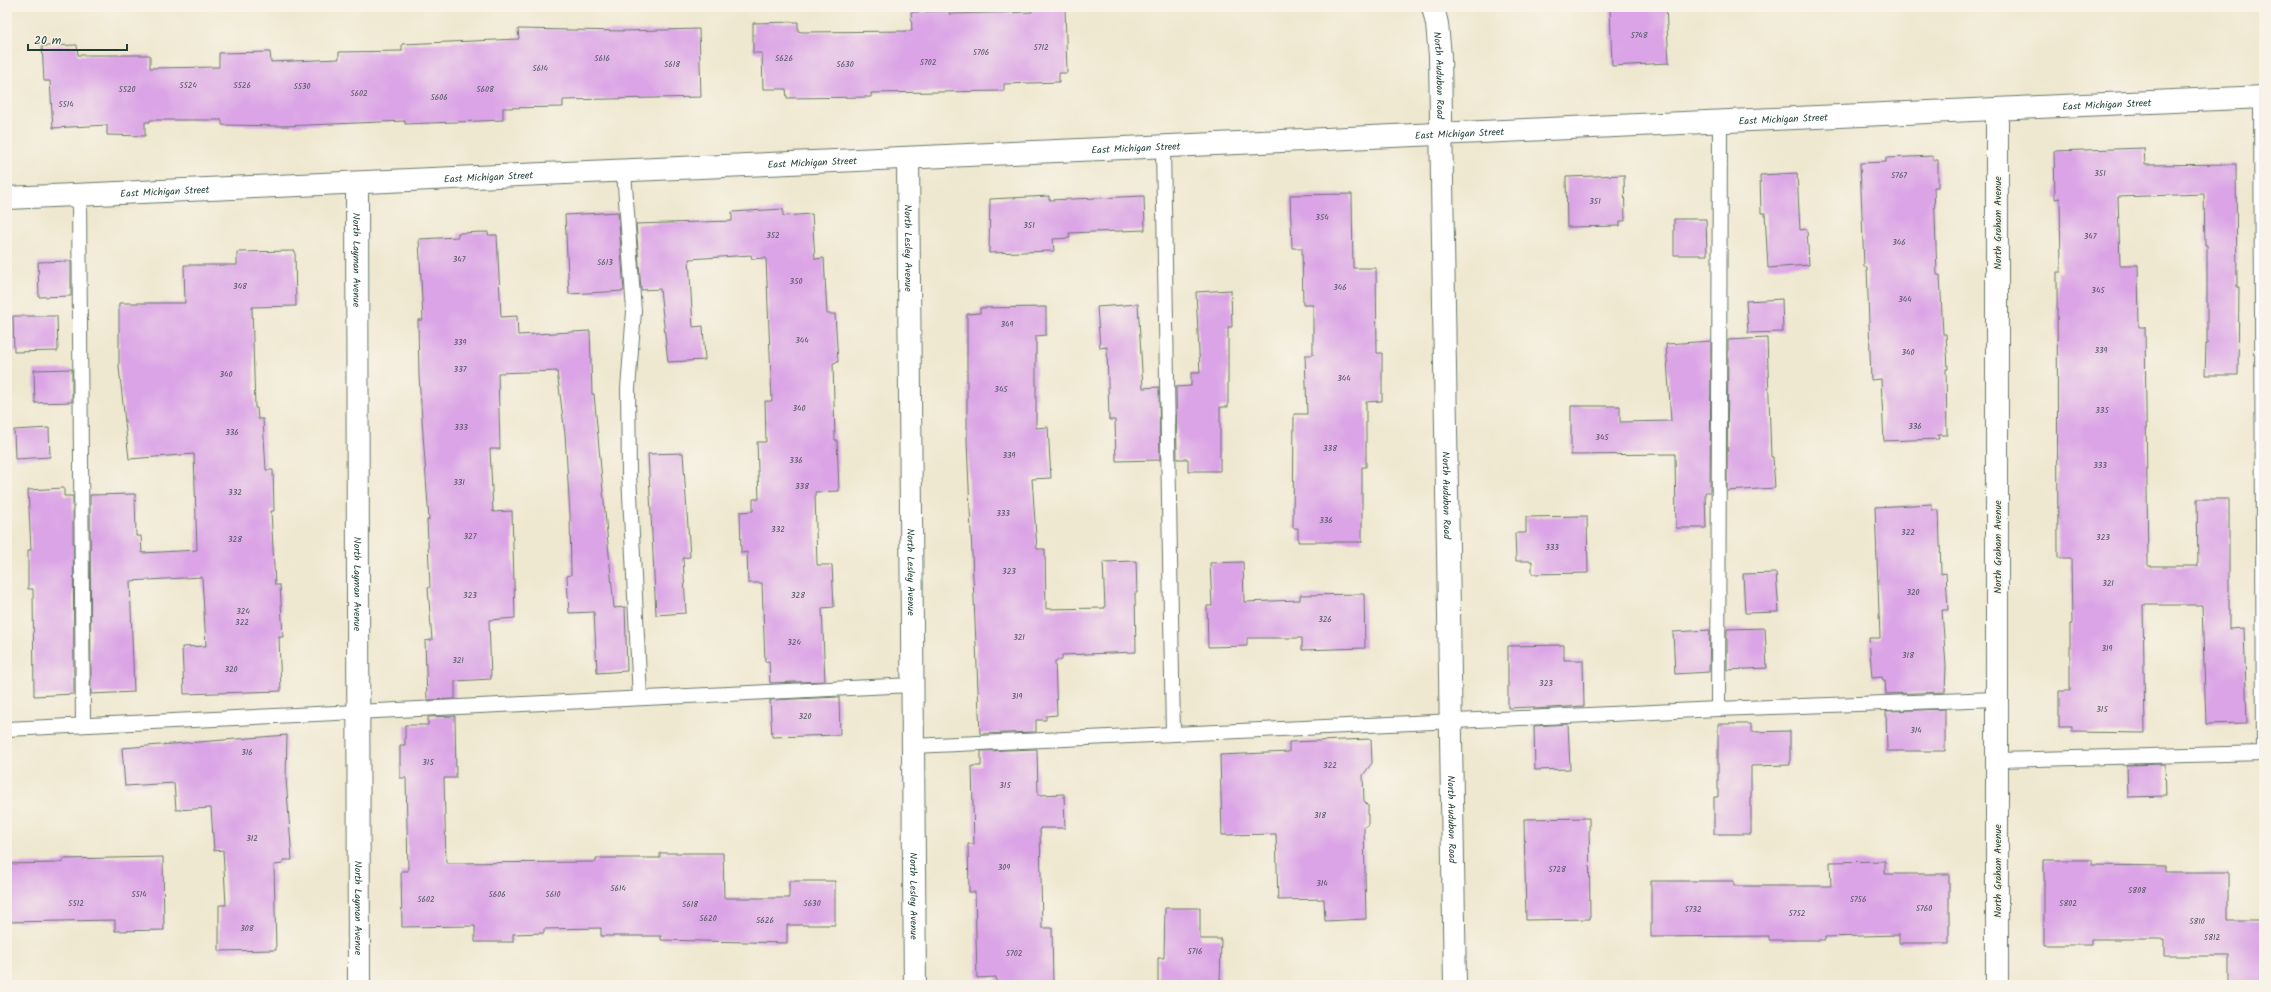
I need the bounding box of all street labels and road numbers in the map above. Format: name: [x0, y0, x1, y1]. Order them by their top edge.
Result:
street label: North Audubon Road: [1429, 31, 1448, 120]
street label: East Michigan Street: [2062, 95, 2152, 115]
street label: East Michigan Street: [1738, 110, 1828, 130]
street label: East Michigan Street: [1415, 124, 1505, 144]
street label: East Michigan Street: [1091, 138, 1181, 158]
street label: East Michigan Street: [767, 153, 857, 173]
street label: East Michigan Street: [444, 167, 534, 187]
street label: North Graham Avenue: [1990, 176, 2006, 270]
street label: East Michigan Street: [120, 182, 210, 202]
street label: North Lesley Avenue: [899, 204, 916, 292]
street label: North Layman Avenue: [348, 213, 364, 308]
street label: North Audubon Road: [1437, 451, 1455, 540]
street label: North Graham Avenue: [1990, 500, 2006, 594]
street label: North Lesley Avenue: [902, 528, 919, 616]
street label: North Layman Avenue: [349, 537, 365, 632]
street label: North Audubon Road: [1443, 775, 1460, 864]
street label: North Graham Avenue: [1990, 824, 2006, 918]
street label: North Lesley Avenue: [905, 852, 922, 940]
street label: North Layman Avenue: [350, 861, 366, 956]

